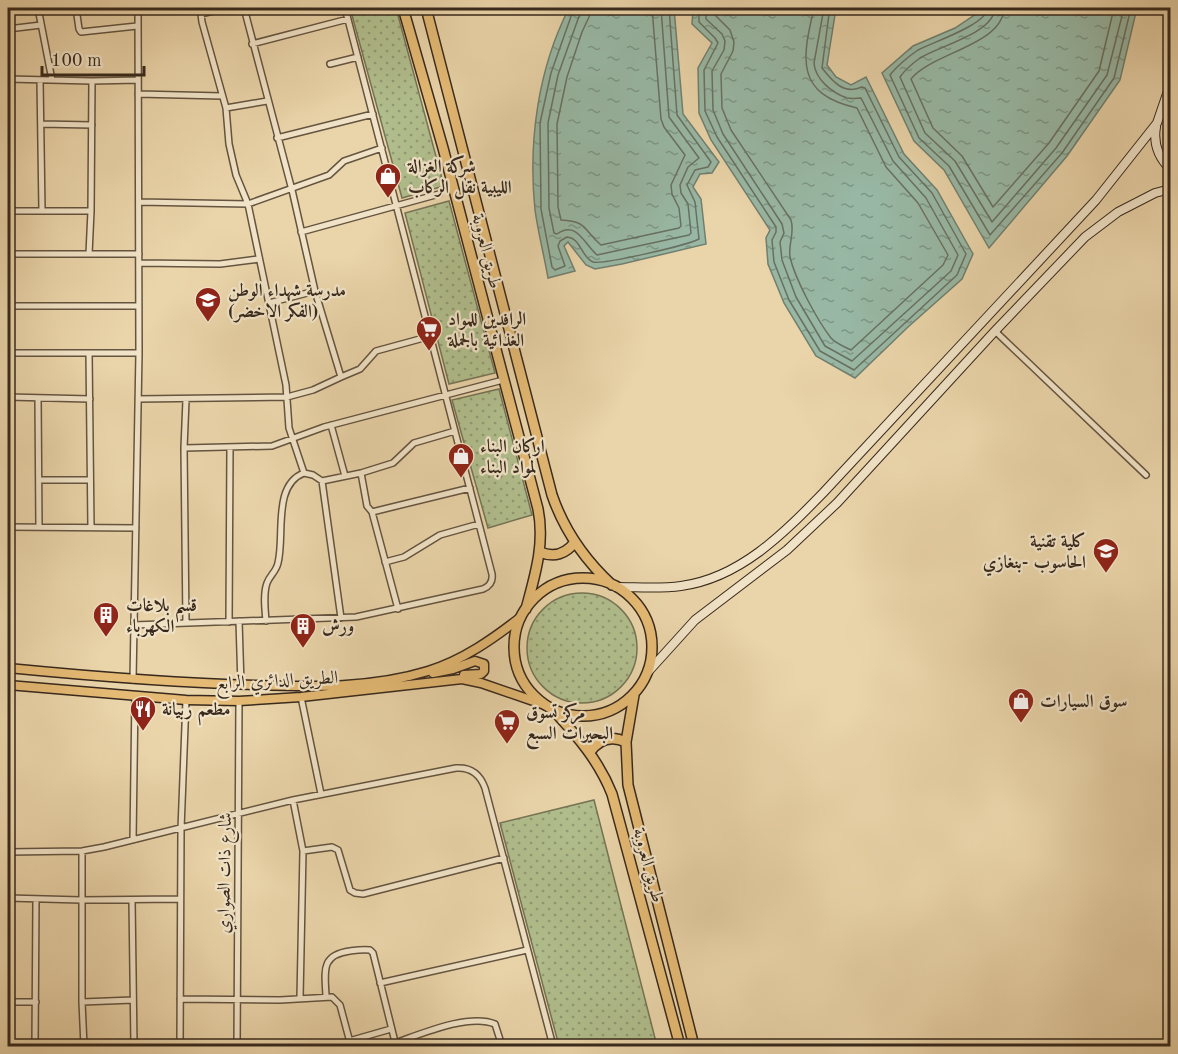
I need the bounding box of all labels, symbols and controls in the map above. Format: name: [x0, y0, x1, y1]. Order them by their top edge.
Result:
scale bar: [42, 39, 144, 77]
text: 100 m: [51, 52, 102, 70]
place label: شركة الغزالة الليبية نقل الركاب: [407, 155, 512, 200]
shop icon: شركة الغزالة الليبية نقل الركاب: [373, 161, 403, 199]
street label: طريق العروبة: [466, 212, 504, 291]
place label: مدرسة شهداء الوطن (الفكر الاخضر): [228, 282, 346, 323]
school or university icon: مدرسة شهداء الوطن (الفكر الاخضر): [193, 285, 223, 323]
place label: الرافدين للمواد الغذائية بالجملة: [447, 311, 526, 351]
supermarket icon: الرافدين للمواد الغذائية بالجملة: [414, 314, 444, 352]
place label: اركان البناء لمواد البناء: [480, 436, 545, 478]
shop icon: اركان البناء لمواد البناء: [446, 441, 476, 479]
place label: كلية تقنية الحاسوب -بنغازي: [983, 531, 1086, 577]
school or university icon: كلية تقنية الحاسوب -بنغازي: [1091, 536, 1121, 574]
place label: قسم بلاغات الكهرباء: [126, 597, 197, 638]
building icon: قسم بلاغات الكهرباء: [91, 600, 121, 638]
building icon: ورش: [288, 611, 318, 649]
place label: ورش: [322, 618, 354, 637]
street label: الطريق الدائري الرابع: [215, 669, 339, 699]
shop icon: سوق السيارات: [1006, 686, 1036, 724]
place label: سوق السيارات: [1040, 693, 1127, 712]
restaurant icon: مطعم ربيانة: [128, 694, 158, 732]
place label: مطعم ربيانة: [162, 701, 230, 726]
place label: مركز تسوق البحيرات السبع: [526, 702, 613, 750]
supermarket icon: مركز تسوق البحيرات السبع: [492, 707, 522, 745]
street label: شارع ذات الصواري: [215, 812, 240, 934]
street label: طريق العروبة: [627, 826, 667, 905]

